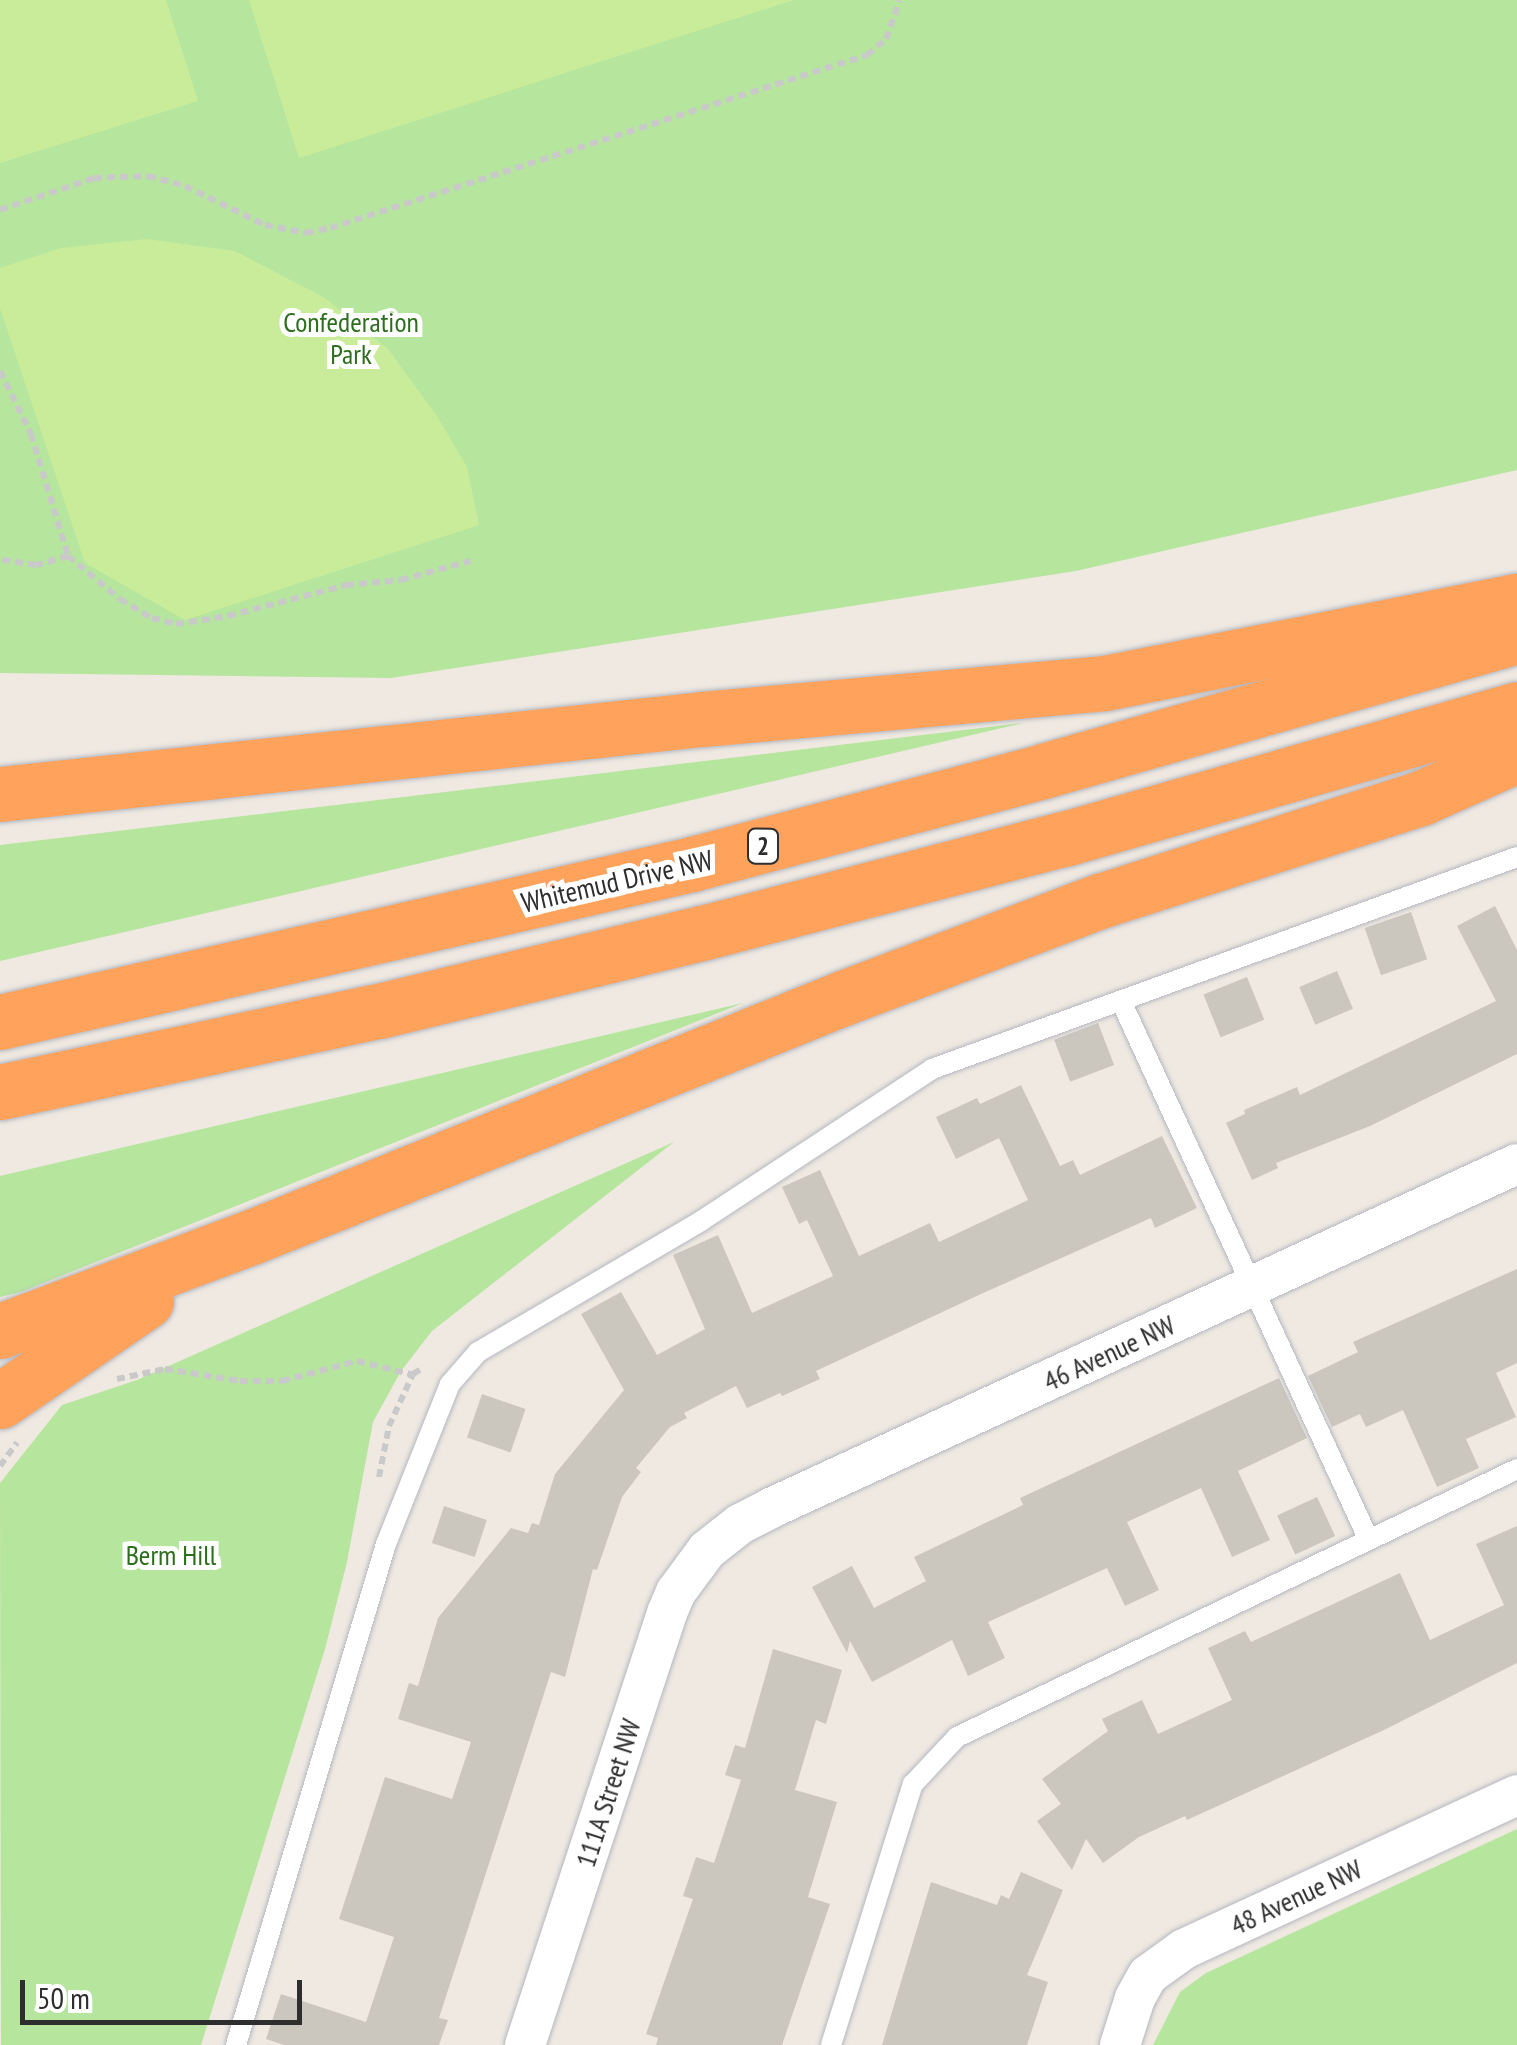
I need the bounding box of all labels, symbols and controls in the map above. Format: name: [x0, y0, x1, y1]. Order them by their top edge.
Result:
park label: Confederation Park: [283, 305, 419, 371]
road number: 2: [746, 826, 780, 866]
street label: Whitemud Drive NW: [518, 843, 716, 919]
street label: 46 Avenue NW: [1038, 1308, 1180, 1398]
park label: Berm Hill: [126, 1538, 216, 1572]
street label: 111A Street NW: [568, 1714, 648, 1872]
street label: 48 Avenue NW: [1225, 1852, 1367, 1942]
scale bar: [25, 1960, 308, 2022]
text: 50 m: [37, 1978, 90, 2017]

